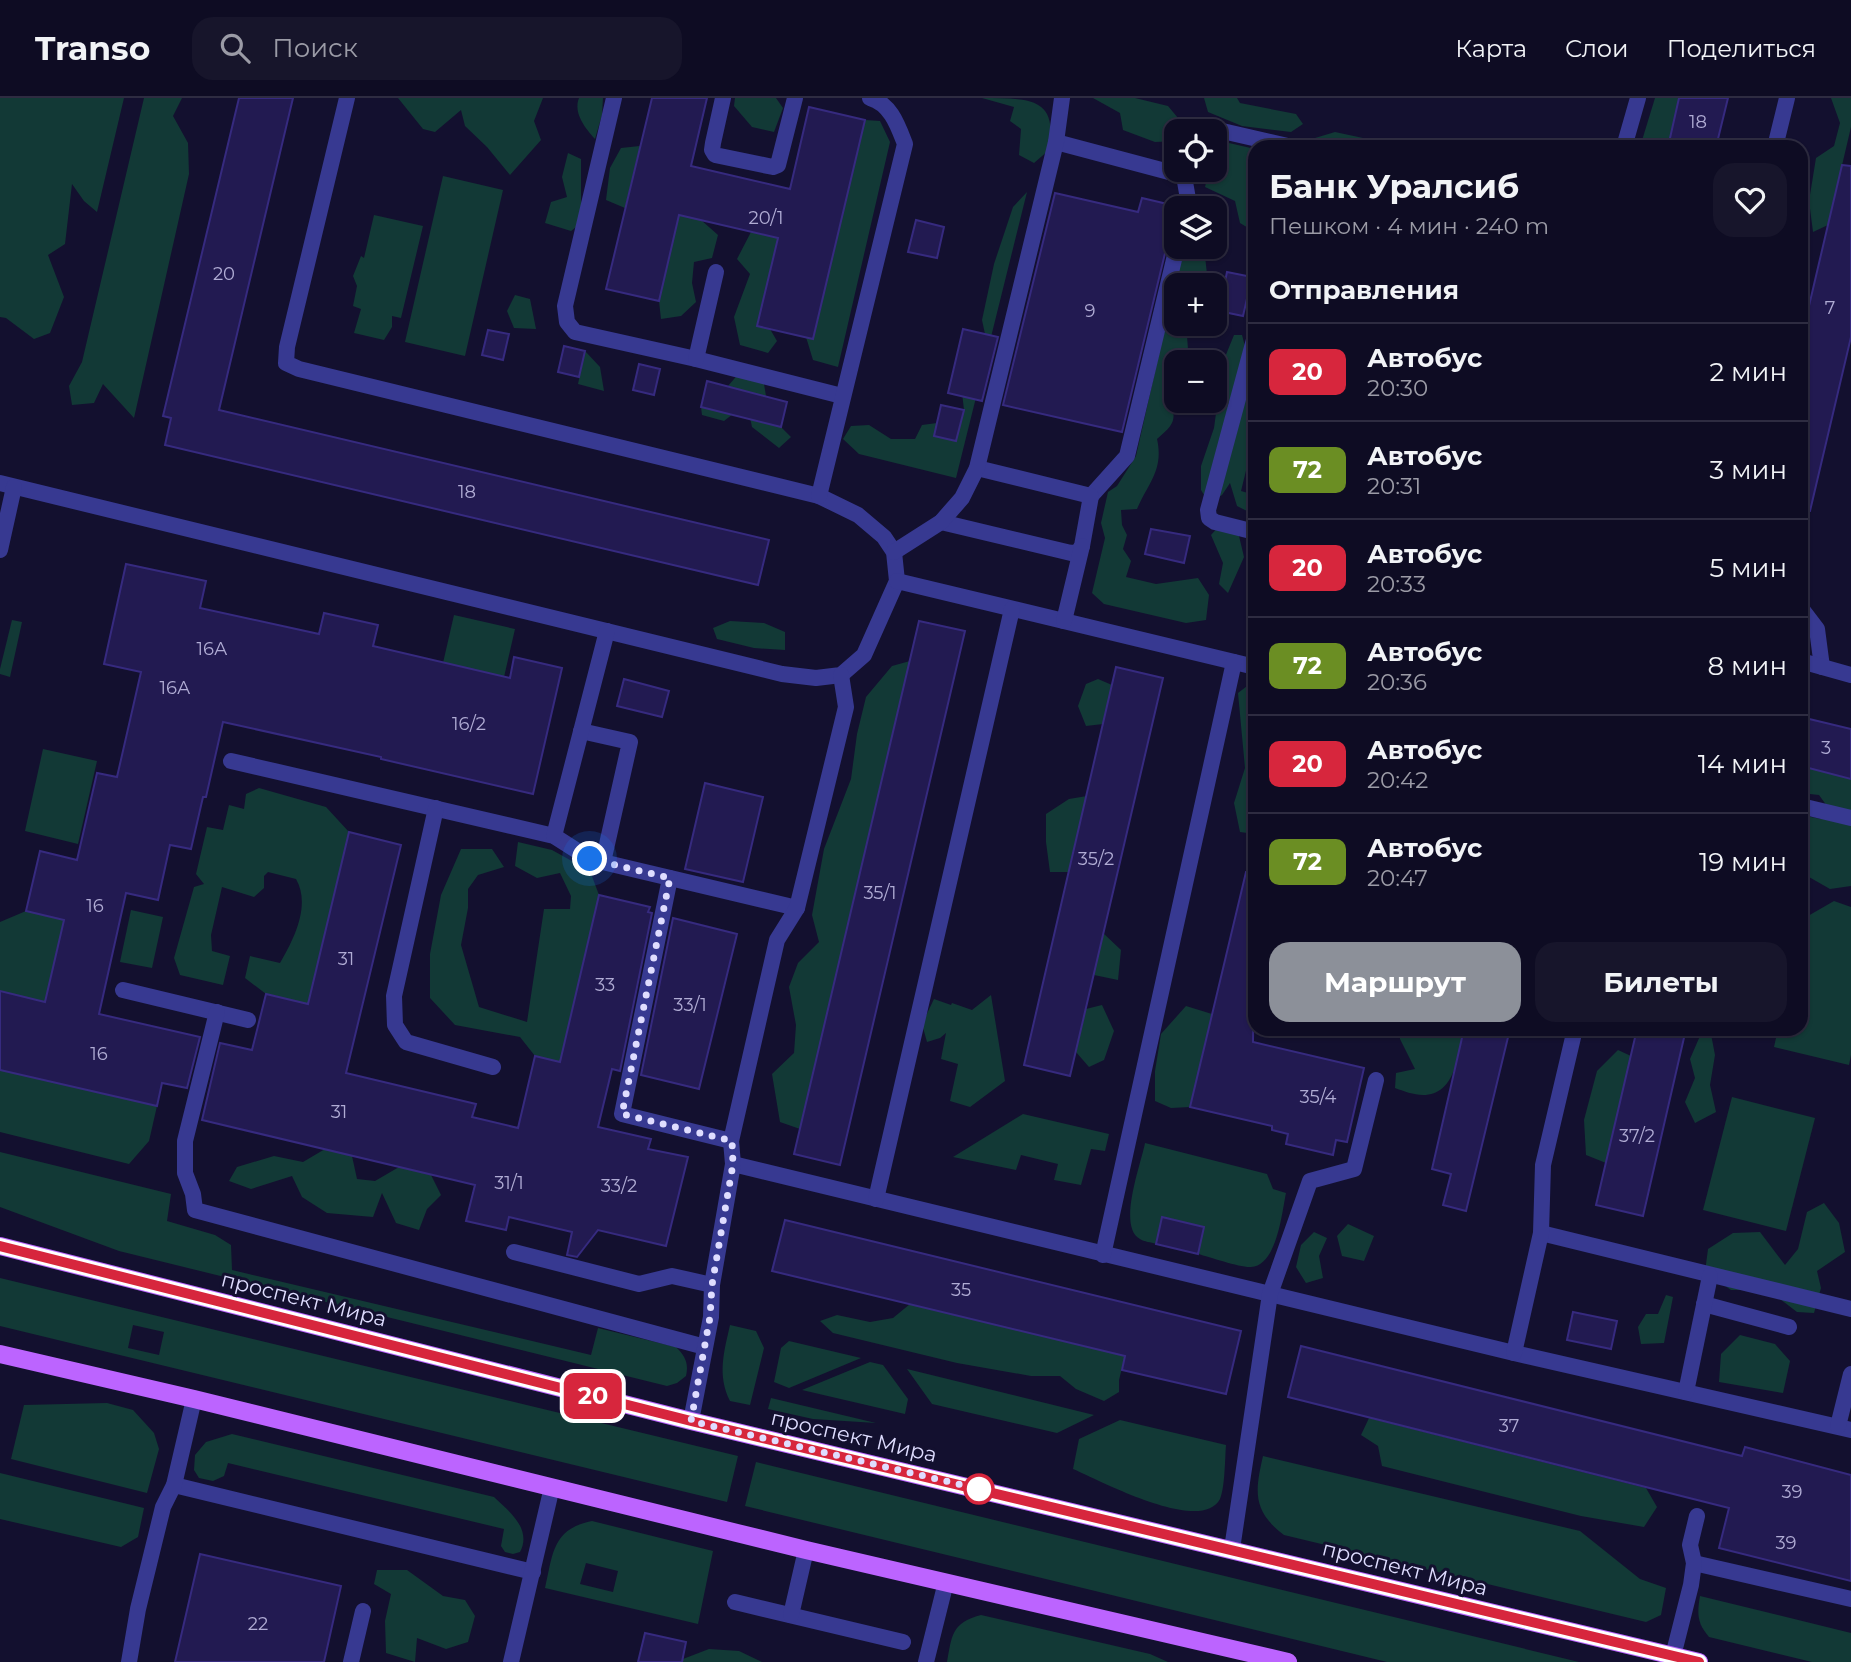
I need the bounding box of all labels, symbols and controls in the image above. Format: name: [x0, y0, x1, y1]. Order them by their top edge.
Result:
search box: [192, 17, 682, 80]
text: Transo: [35, 28, 150, 68]
icon: search: [216, 29, 254, 67]
text: Поиск: [272, 32, 358, 64]
text: Карта: [1455, 34, 1527, 63]
text: Слои: [1565, 34, 1629, 63]
text: Поделиться: [1667, 34, 1816, 63]
house number: 18: [1689, 111, 1707, 133]
map controls: [1164, 119, 1227, 413]
button: locate: [1164, 119, 1227, 182]
button: heart: [1713, 163, 1787, 237]
text: Банк Уралсиб: [1269, 166, 1519, 206]
button: layers: [1164, 196, 1227, 259]
house number: 20/1: [749, 207, 783, 229]
text: Пешком · 4 мин · 240 m: [1269, 212, 1549, 240]
house number: 20: [213, 263, 235, 285]
button: +: [1164, 273, 1227, 336]
text: Отправления: [1269, 274, 1459, 306]
house number: 7: [1825, 297, 1835, 319]
house number: 9: [1085, 300, 1096, 322]
text: Автобус: [1367, 342, 1482, 374]
button: −: [1164, 350, 1227, 413]
text: 2 мин: [1709, 356, 1787, 388]
text: 20: [1292, 357, 1323, 386]
text: 20:30: [1367, 374, 1428, 402]
text: Автобус: [1367, 440, 1482, 472]
text: 3 мин: [1710, 454, 1787, 486]
text: 72: [1293, 455, 1322, 484]
text: 20:31: [1367, 472, 1421, 500]
house number: 18: [458, 481, 476, 503]
text: Автобус: [1367, 538, 1482, 570]
text: 5 мин: [1709, 552, 1787, 584]
text: 20: [1292, 553, 1323, 582]
text: 20:33: [1367, 570, 1426, 598]
text: Автобус: [1367, 636, 1482, 668]
house number: 16А: [197, 638, 228, 660]
text: 8 мин: [1708, 650, 1787, 682]
text: 72: [1293, 651, 1322, 680]
text: 20:36: [1367, 668, 1427, 696]
house number: 16А: [160, 677, 191, 699]
house number: 16/2: [452, 713, 486, 735]
text: Автобус: [1367, 734, 1482, 766]
house number: 3: [1821, 737, 1831, 759]
text: 14 мин: [1698, 748, 1787, 780]
text: 20: [1292, 749, 1323, 778]
text: 20:42: [1367, 766, 1428, 794]
text: Автобус: [1367, 832, 1482, 864]
your location: [572, 841, 607, 876]
text: 19 мин: [1699, 846, 1787, 878]
text: 72: [1293, 847, 1322, 876]
house number: 35/2: [1078, 848, 1114, 870]
text: 20:47: [1367, 864, 1428, 892]
house number: 35/1: [863, 882, 897, 904]
house number: 16: [86, 895, 104, 917]
button: Маршрут: [1269, 942, 1521, 1022]
button: Билеты: [1535, 942, 1787, 1022]
house number: 31: [338, 948, 354, 970]
house number: 33: [595, 974, 615, 996]
house number: 33/1: [673, 994, 707, 1016]
house number: 16: [90, 1043, 108, 1065]
house number: 35/4: [1300, 1086, 1337, 1108]
house number: 31: [331, 1101, 347, 1123]
house number: 37/2: [1619, 1125, 1655, 1147]
house number: 31/1: [494, 1172, 524, 1194]
house number: 33/2: [601, 1175, 637, 1197]
street label: проспект Мира: [219, 1266, 389, 1332]
house number: 35: [951, 1279, 971, 1301]
line badge: 20: [562, 1373, 624, 1419]
text: 20: [578, 1381, 608, 1410]
street label: проспект Мира: [769, 1405, 939, 1467]
house number: 37: [1499, 1415, 1519, 1437]
unlabelled marker: [964, 1474, 994, 1504]
house number: 39: [1781, 1481, 1803, 1503]
house number: 39: [1775, 1532, 1797, 1554]
street label: проспект Мира: [1320, 1535, 1490, 1601]
house number: 22: [248, 1613, 268, 1635]

